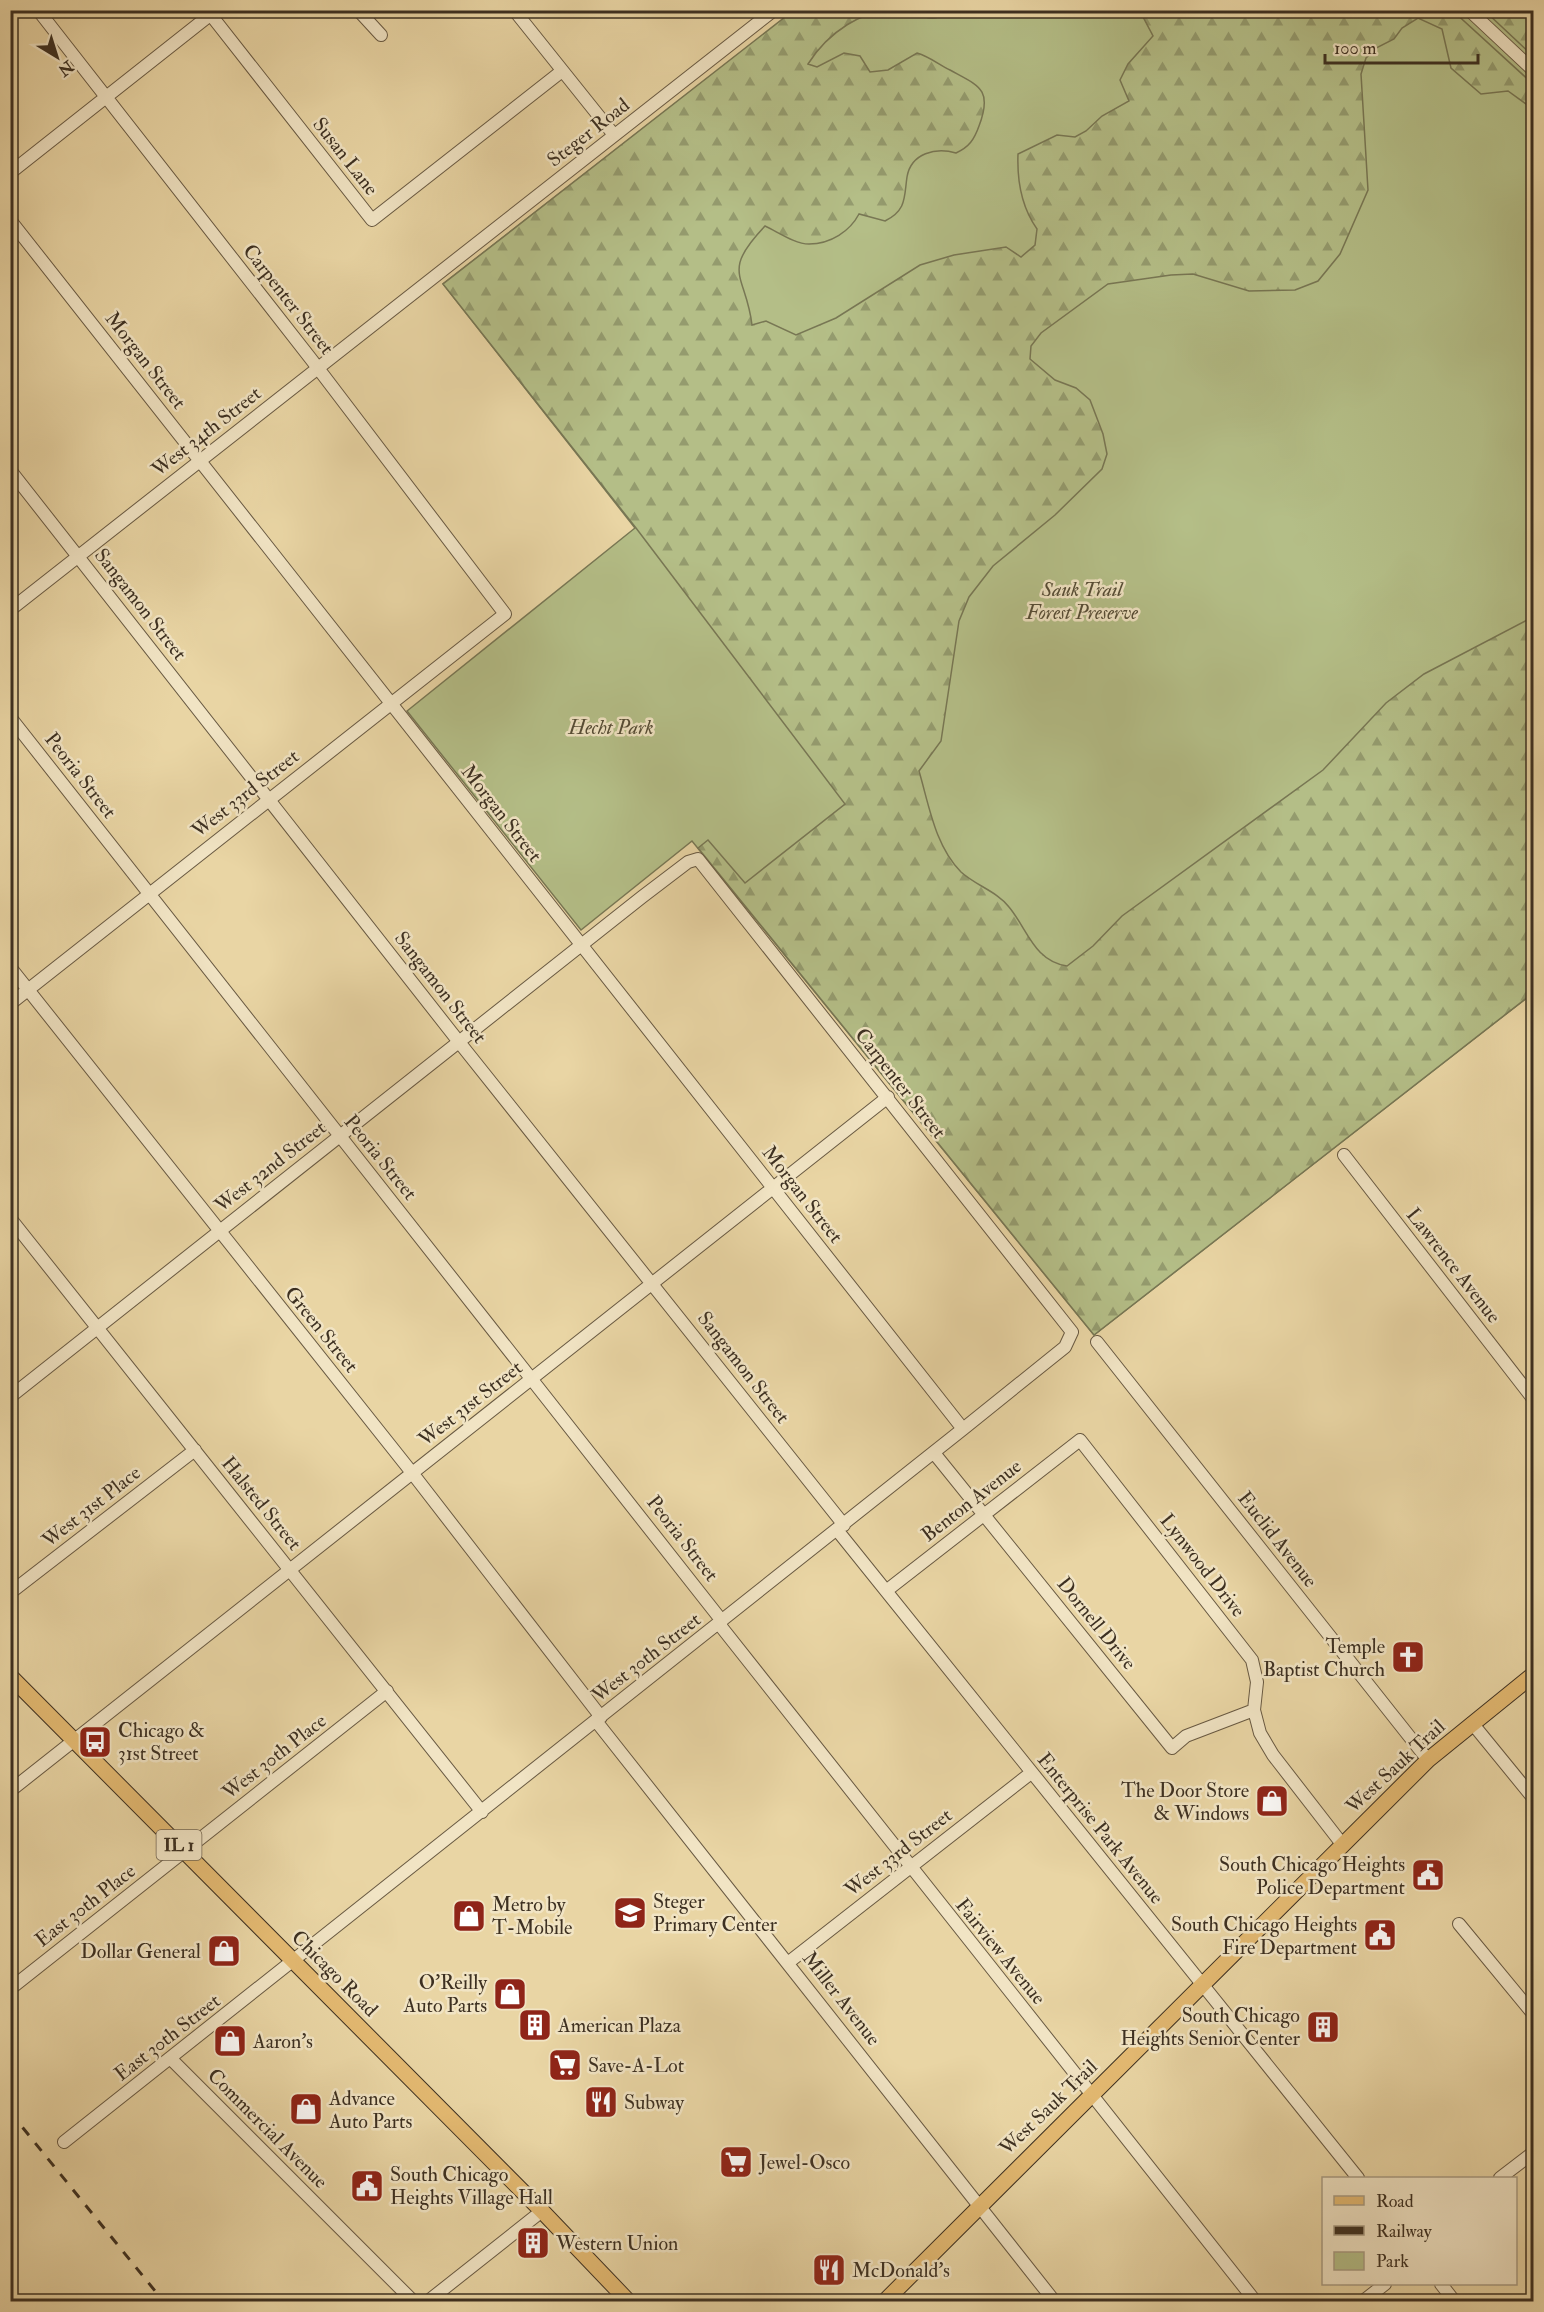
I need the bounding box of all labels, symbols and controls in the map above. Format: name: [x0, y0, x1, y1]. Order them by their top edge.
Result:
north arrow: [27, 27, 87, 87]
scale bar: [1325, 27, 1478, 65]
text: 100 m: [1334, 37, 1377, 60]
text: N: [53, 55, 78, 81]
street label: Steger Road: [542, 92, 635, 172]
street label: Susan Lane: [307, 112, 384, 200]
street label: Carpenter Street: [237, 239, 340, 361]
street label: Morgan Street: [100, 307, 192, 414]
street label: West 34th Street: [146, 381, 267, 483]
street label: Sangamon Street: [89, 543, 192, 666]
park label: Sauk Trail Forest Preserve: [1025, 577, 1138, 625]
park label: Hecht Park: [567, 715, 654, 740]
street label: Peoria Street: [39, 727, 122, 824]
street label: West 33rd Street: [186, 743, 304, 844]
street label: Morgan Street: [456, 760, 548, 867]
street label: Sangamon Street: [389, 926, 492, 1049]
street label: Carpenter Street: [849, 1023, 952, 1145]
street label: Peoria Street: [339, 1110, 423, 1205]
street label: West 32nd Street: [209, 1115, 332, 1218]
street label: Morgan Street: [757, 1141, 849, 1248]
street label: Lawrence Avenue: [1401, 1203, 1506, 1328]
street label: Green Street: [279, 1281, 364, 1378]
street label: Sangamon Street: [692, 1306, 795, 1429]
street label: West 31st Street: [413, 1355, 528, 1452]
street label: Halsted Street: [216, 1451, 307, 1556]
street label: Benton Avenue: [916, 1454, 1026, 1547]
street label: West 31st Place: [36, 1460, 146, 1553]
street label: Euclid Avenue: [1232, 1486, 1323, 1592]
street label: Peoria Street: [641, 1490, 724, 1587]
street label: Lynwood Drive: [1154, 1509, 1251, 1622]
street label: Dornell Drive: [1052, 1572, 1142, 1675]
street label: West 30th Street: [586, 1607, 706, 1708]
place label: Temple Baptist Church: [1263, 1634, 1386, 1683]
church icon: Temple Baptist Church: [1390, 1639, 1426, 1675]
street label: West 30th Place: [217, 1708, 331, 1805]
street label: West Sauk Trail: [1340, 1714, 1450, 1819]
place label: Chicago & 31st Street: [118, 1718, 205, 1766]
bus stop icon: Chicago & 31st Street: [77, 1724, 113, 1760]
street label: Enterprise Park Avenue: [1031, 1748, 1169, 1910]
place label: The Door Store & Windows: [1121, 1778, 1249, 1826]
shop icon: The Door Store & Windows: [1254, 1783, 1290, 1819]
street label: West 33rd Street: [839, 1802, 957, 1903]
road number: IL 1: [156, 1830, 201, 1860]
place label: South Chicago Heights Police Department: [1219, 1852, 1406, 1901]
public building icon: South Chicago Heights Police Department: [1410, 1857, 1446, 1893]
street label: East 30th Place: [30, 1858, 141, 1952]
place label: Steger Primary Center: [653, 1889, 778, 1937]
place label: Metro by T-Mobile: [492, 1892, 572, 1940]
street label: Fairview Avenue: [950, 1893, 1051, 2010]
school or university icon: Steger Primary Center: [612, 1895, 648, 1931]
shop icon: Metro by T-Mobile: [451, 1898, 487, 1934]
place label: South Chicago Heights Fire Department: [1171, 1912, 1358, 1961]
public building icon: South Chicago Heights Fire Department: [1362, 1917, 1398, 1953]
street label: Chicago Road: [286, 1925, 383, 2022]
shop icon: Dollar General: [206, 1933, 242, 1969]
place label: Dollar General: [80, 1939, 201, 1964]
street label: Miller Avenue: [797, 1946, 886, 2050]
place label: O'Reilly Auto Parts: [403, 1970, 488, 2018]
shop icon: O'Reilly Auto Parts: [492, 1976, 528, 2012]
street label: East 30th Street: [109, 1988, 226, 2086]
place label: South Chicago Heights Senior Center: [1121, 2003, 1301, 2051]
building icon: American Plaza: [517, 2007, 553, 2043]
building icon: South Chicago Heights Senior Center: [1305, 2009, 1341, 2045]
place label: American Plaza: [557, 2013, 682, 2038]
shop icon: Aaron's: [212, 2023, 248, 2059]
place label: Aaron's: [252, 2029, 313, 2054]
supermarket icon: Save-A-Lot: [547, 2047, 583, 2083]
place label: Save-A-Lot: [588, 2053, 685, 2078]
street label: West Sauk Trail: [993, 2054, 1103, 2161]
street label: Commercial Avenue: [202, 2063, 333, 2194]
restaurant icon: Subway: [583, 2084, 619, 2120]
place label: Advance Auto Parts: [328, 2086, 413, 2134]
place label: Subway: [624, 2090, 685, 2115]
shop icon: Advance Auto Parts: [288, 2091, 324, 2127]
supermarket icon: Jewel-Osco: [718, 2144, 754, 2180]
place label: Jewel-Osco: [758, 2150, 850, 2175]
place label: South Chicago Heights Village Hall: [390, 2162, 553, 2210]
public building icon: South Chicago Heights Village Hall: [349, 2168, 385, 2204]
legend: [1322, 2177, 1517, 2285]
text: Road: [1376, 2190, 1414, 2213]
text: Railway: [1376, 2220, 1433, 2243]
building icon: Western Union: [515, 2225, 551, 2261]
place label: Western Union: [555, 2231, 678, 2256]
text: Park: [1376, 2250, 1409, 2273]
restaurant icon: McDonald's: [811, 2252, 847, 2288]
place label: McDonald's: [852, 2258, 950, 2283]

